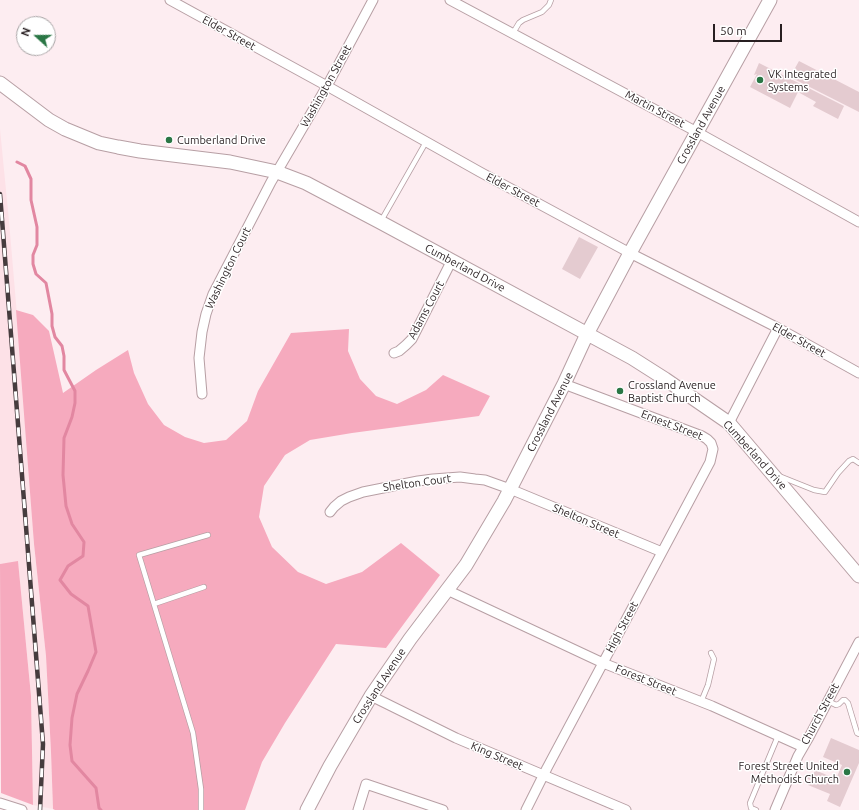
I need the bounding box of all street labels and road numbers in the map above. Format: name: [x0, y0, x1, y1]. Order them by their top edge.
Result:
street label: Elder Street: [200, 13, 258, 53]
street label: Washington Street: [298, 42, 354, 130]
street label: Crossland Avenue: [674, 83, 728, 167]
street label: Martin Street: [623, 88, 687, 130]
street label: Elder Street: [484, 170, 542, 210]
street label: Washington Court: [202, 225, 254, 311]
street label: Cumberland Drive: [423, 241, 507, 295]
street label: Adams Court: [405, 279, 447, 341]
street label: Elder Street: [770, 320, 828, 360]
street label: Crossland Avenue: [524, 370, 576, 454]
street label: Ernest Street: [639, 407, 705, 443]
street label: Cumberland Drive: [720, 418, 790, 492]
street label: Shelton Court: [382, 472, 452, 494]
street label: Shelton Street: [551, 501, 621, 541]
street label: High Street: [603, 599, 641, 655]
street label: Crossland Avenue: [350, 646, 408, 726]
street label: Forest Street: [614, 662, 678, 698]
street label: Church Street: [798, 681, 842, 747]
street label: King Street: [469, 739, 525, 773]

